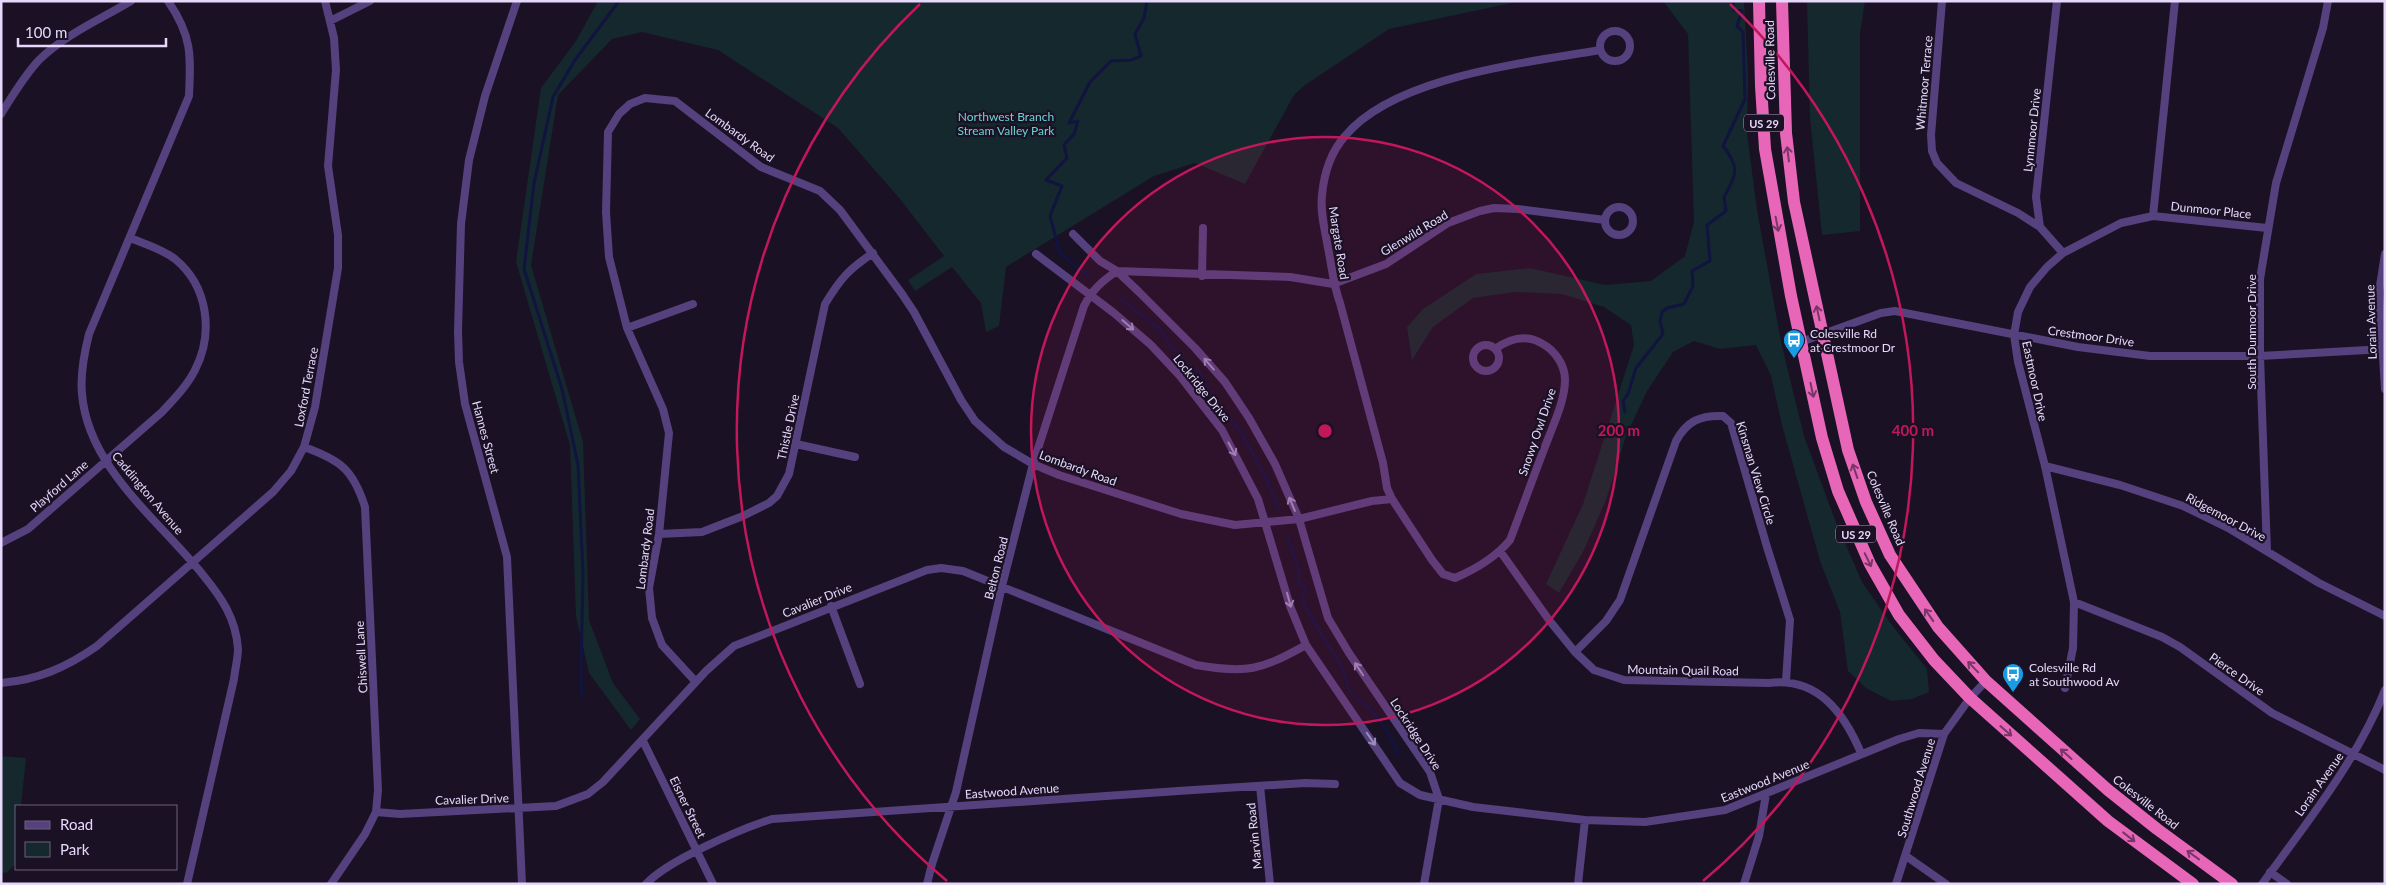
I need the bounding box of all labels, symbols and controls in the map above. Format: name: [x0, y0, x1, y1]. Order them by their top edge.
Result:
scale bar: [18, 15, 165, 47]
street label: Colesville Road: [1762, 20, 1778, 100]
text: 100 m: [25, 23, 67, 41]
street label: Whitmoor Terrace: [1912, 35, 1936, 131]
street label: Lynnmoor Drive: [2020, 87, 2044, 173]
street label: Lombardy Road: [703, 105, 777, 165]
park label: Northwest Branch Stream Valley Park: [958, 109, 1055, 138]
road number: US 29: [1744, 115, 1784, 132]
one-way arrow: [1783, 146, 1793, 162]
street label: Dunmoor Place: [2170, 198, 2252, 222]
street label: Margate Road: [1326, 205, 1352, 281]
street label: Glenwild Road: [1378, 207, 1450, 259]
one-way arrow: [1773, 215, 1783, 231]
street label: South Dunmoor Drive: [2244, 274, 2259, 390]
street label: Lorain Avenue: [2362, 284, 2380, 360]
one-way arrow: [1813, 306, 1822, 322]
one-way arrow: [1121, 319, 1134, 330]
street label: Crestmoor Drive: [2047, 323, 2135, 349]
place label: Colesville Rd at Crestmoor Dr: [1810, 326, 1896, 355]
bus stop icon: Colesville Rd at Crestmoor Dr: [1782, 328, 1806, 359]
street label: Eastmoor Drive: [2019, 340, 2051, 422]
street label: Loxford Terrace: [291, 346, 321, 428]
street label: Lockridge Drive: [1170, 351, 1234, 425]
one-way arrow: [1204, 358, 1215, 371]
one-way arrow: [1808, 381, 1817, 397]
street label: Snowy Owl Drive: [1515, 386, 1559, 478]
street label: Thistle Drive: [774, 393, 802, 461]
street label: Hannes Street: [469, 399, 503, 476]
street label: Kinsman View Circle: [1733, 419, 1779, 527]
text: 200 m: [1598, 421, 1640, 439]
text: 400 m: [1892, 421, 1934, 439]
centre of rings: [1316, 422, 1334, 440]
one-way arrow: [1227, 441, 1237, 456]
street label: Lombardy Road: [1037, 447, 1119, 489]
street label: Caddington Avenue: [109, 449, 187, 537]
street label: Playford Lane: [27, 457, 91, 515]
one-way arrow: [1850, 464, 1860, 480]
street label: Colesville Road: [1864, 468, 1908, 548]
street label: Ridgemoor Drive: [2183, 490, 2269, 544]
one-way arrow: [1287, 497, 1296, 512]
street label: Lombardy Road: [633, 508, 657, 590]
road number: US 29: [1836, 526, 1876, 542]
street label: Belton Road: [981, 535, 1011, 601]
one-way arrow: [1864, 552, 1873, 567]
street label: Cavalier Drive: [780, 579, 854, 621]
one-way arrow: [1285, 592, 1294, 608]
one-way arrow: [1924, 608, 1934, 622]
street label: Chiswell Lane: [352, 620, 370, 694]
street label: Pierce Drive: [2206, 649, 2268, 699]
place label: Colesville Rd at Southwood Av: [2029, 660, 2120, 689]
one-way arrow: [1967, 661, 1979, 673]
one-way arrow: [1354, 662, 1364, 676]
street label: Mountain Quail Road: [1627, 662, 1739, 678]
bus stop icon: Colesville Rd at Southwood Av: [2001, 662, 2025, 693]
street label: Lockridge Drive: [1387, 695, 1445, 773]
one-way arrow: [1999, 725, 2012, 737]
one-way arrow: [1366, 732, 1376, 746]
street label: Southwood Avenue: [1894, 737, 1938, 839]
one-way arrow: [2059, 748, 2072, 760]
street label: Lorain Avenue: [2291, 749, 2347, 819]
street label: Eastwood Avenue: [1718, 756, 1812, 806]
street label: Colesville Road: [2110, 772, 2182, 832]
street label: Eisner Street: [667, 774, 710, 841]
street label: Eastwood Avenue: [964, 780, 1060, 802]
street label: Cavalier Drive: [435, 790, 509, 808]
street label: Marvin Road: [1243, 802, 1265, 870]
legend: [15, 805, 178, 870]
text: Road: [60, 815, 93, 833]
one-way arrow: [2122, 831, 2135, 842]
text: Park: [60, 840, 90, 858]
one-way arrow: [2186, 850, 2200, 860]

